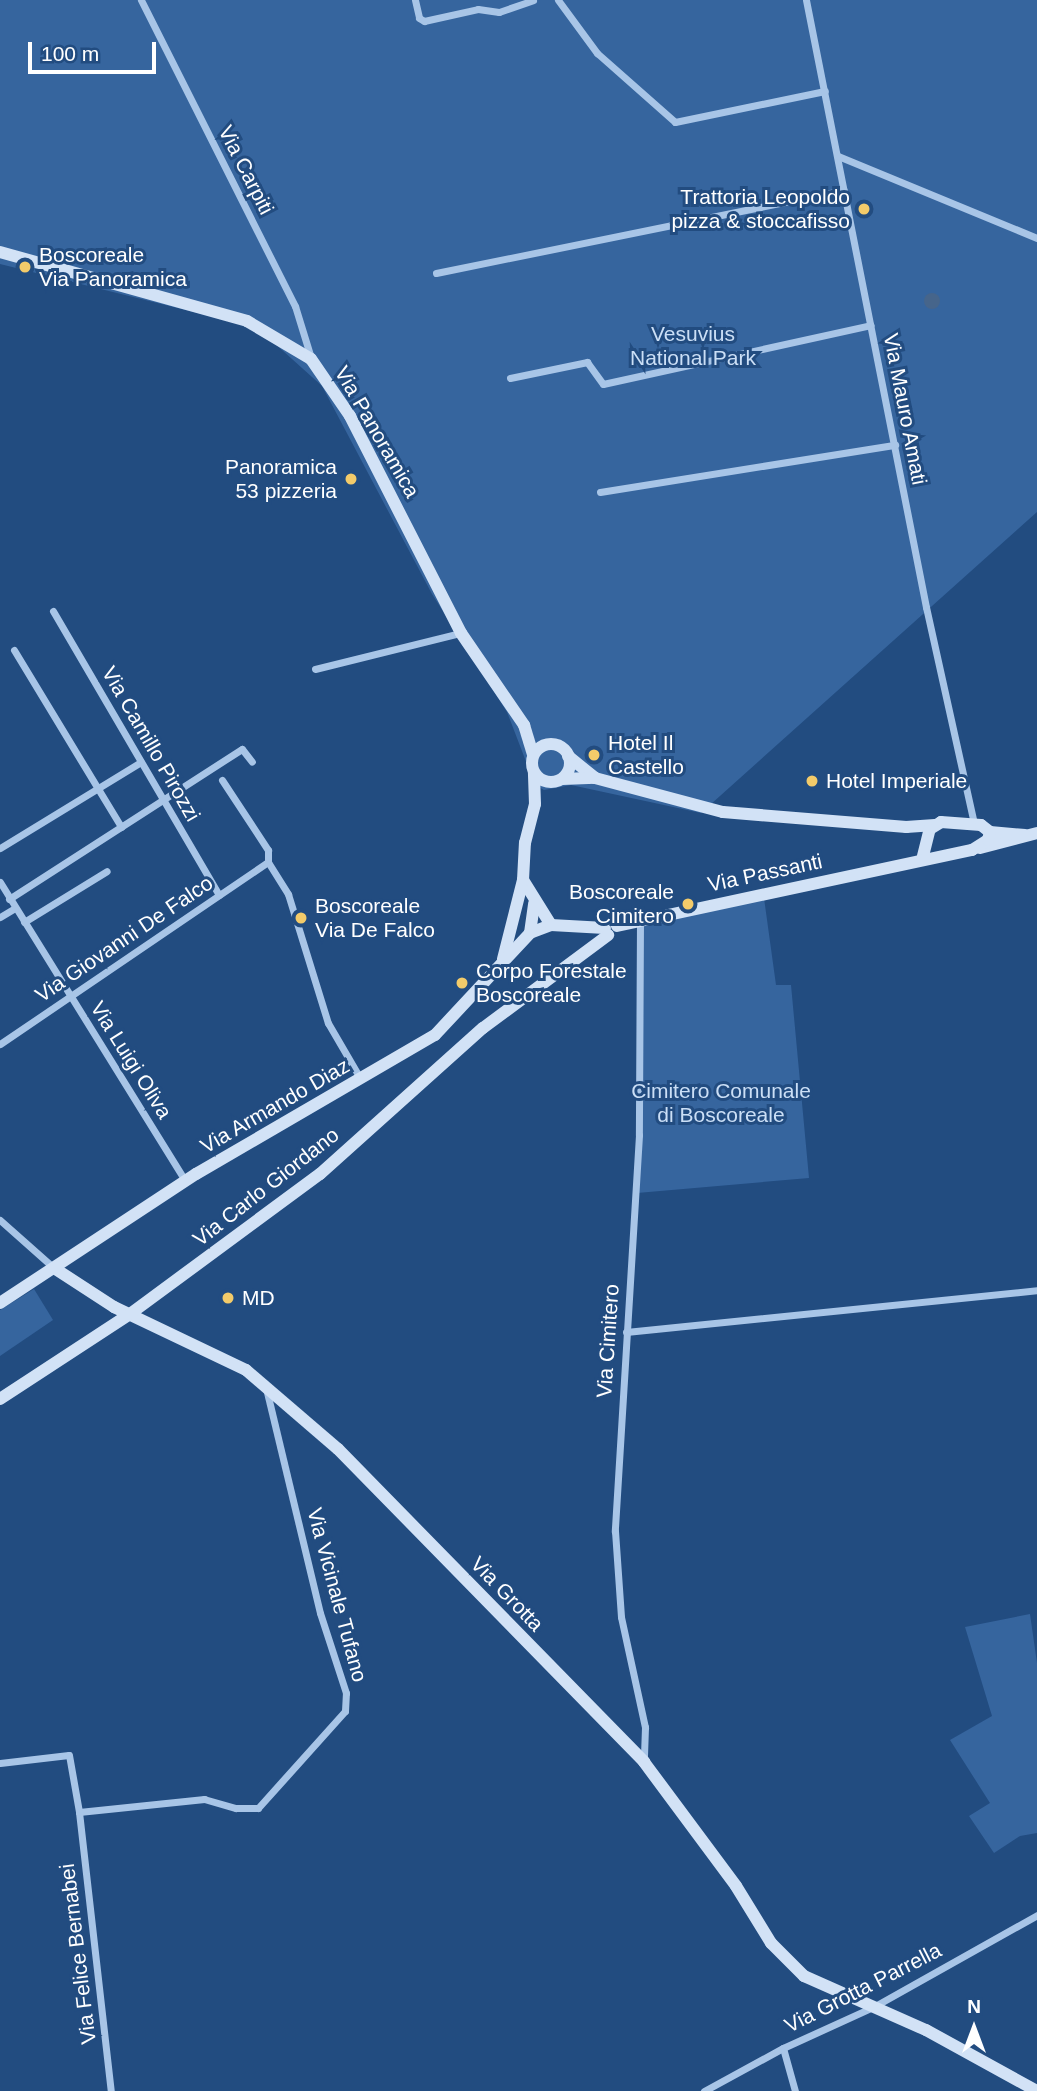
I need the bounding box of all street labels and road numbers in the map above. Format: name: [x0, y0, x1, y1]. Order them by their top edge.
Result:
street label: Via Carpiti: [213, 121, 279, 219]
street label: Via Mauro Amati: [878, 331, 932, 487]
street label: Via Panoramica: [329, 362, 425, 502]
street label: Via Camillo Pirozzi: [96, 662, 206, 826]
street label: Via Passanti: [705, 849, 825, 897]
street label: Via Giovanni De Falco: [31, 870, 217, 1008]
street label: Via Luigi Oliva: [85, 997, 177, 1123]
street label: Via Armando Diaz: [196, 1053, 354, 1159]
street label: Via Carlo Giordano: [188, 1122, 344, 1252]
street label: Via Cimitero: [591, 1283, 625, 1399]
street label: Via Vicinale Tufano: [302, 1505, 372, 1685]
street label: Via Grotta: [465, 1551, 549, 1637]
street label: Via Felice Bernabei: [54, 1862, 102, 2046]
street label: Via Grotta Parrella: [780, 1938, 946, 2038]

